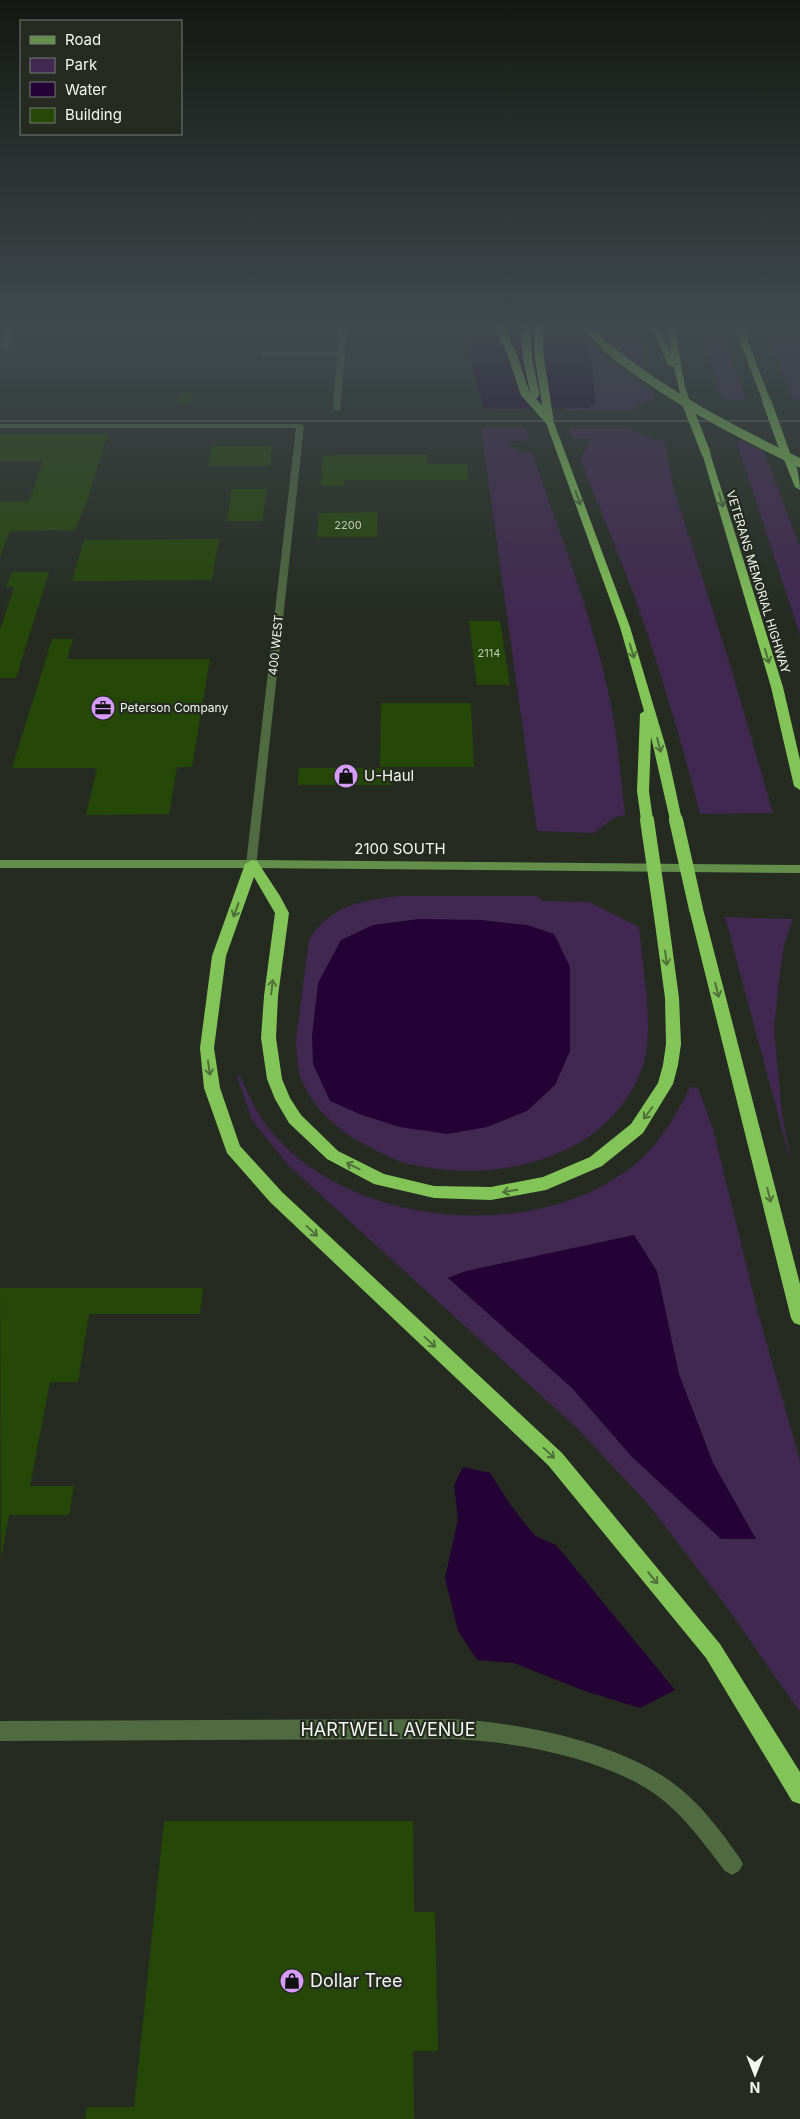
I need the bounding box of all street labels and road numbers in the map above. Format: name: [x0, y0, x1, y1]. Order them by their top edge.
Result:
street label: VETERANS MEMORIAL HIGHWAY: [723, 488, 794, 675]
street label: 400 WEST: [265, 614, 286, 676]
street label: 2100 SOUTH: [354, 839, 446, 858]
street label: HARTWELL AVENUE: [300, 1719, 476, 1740]

